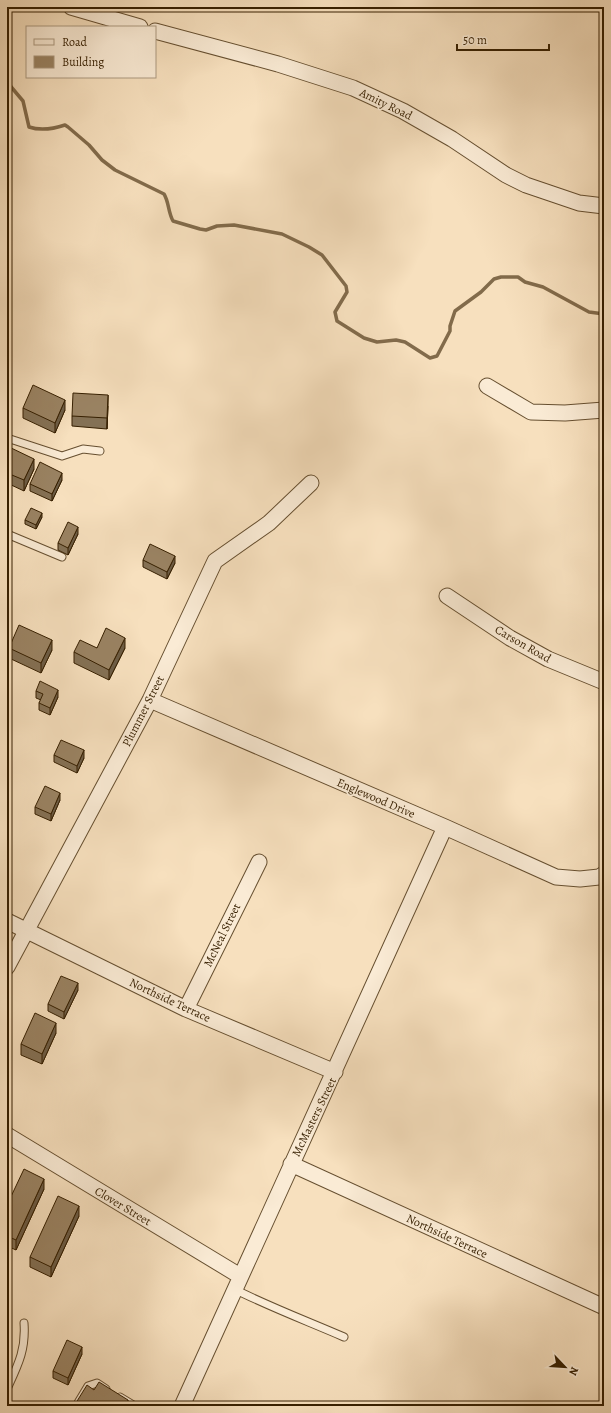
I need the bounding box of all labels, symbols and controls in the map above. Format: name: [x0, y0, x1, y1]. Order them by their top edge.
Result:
legend: [26, 26, 156, 78]
scale bar: [457, 26, 549, 52]
text: 50 m: [463, 32, 487, 48]
text: Road: [62, 34, 88, 50]
text: Building: [62, 54, 104, 70]
street label: Amity Road: [356, 84, 416, 124]
street label: Carson Road: [492, 621, 555, 667]
street label: Plummer Street: [118, 673, 168, 749]
street label: Englewood Drive: [334, 774, 418, 822]
street label: McNeal Street: [200, 901, 244, 969]
street label: Northside Terrace: [127, 974, 213, 1026]
street label: McMasters Street: [288, 1075, 340, 1159]
street label: Clover Street: [92, 1183, 154, 1229]
street label: Northside Terrace: [404, 1210, 490, 1262]
north arrow: [545, 1347, 585, 1387]
text: N: [565, 1364, 582, 1378]

